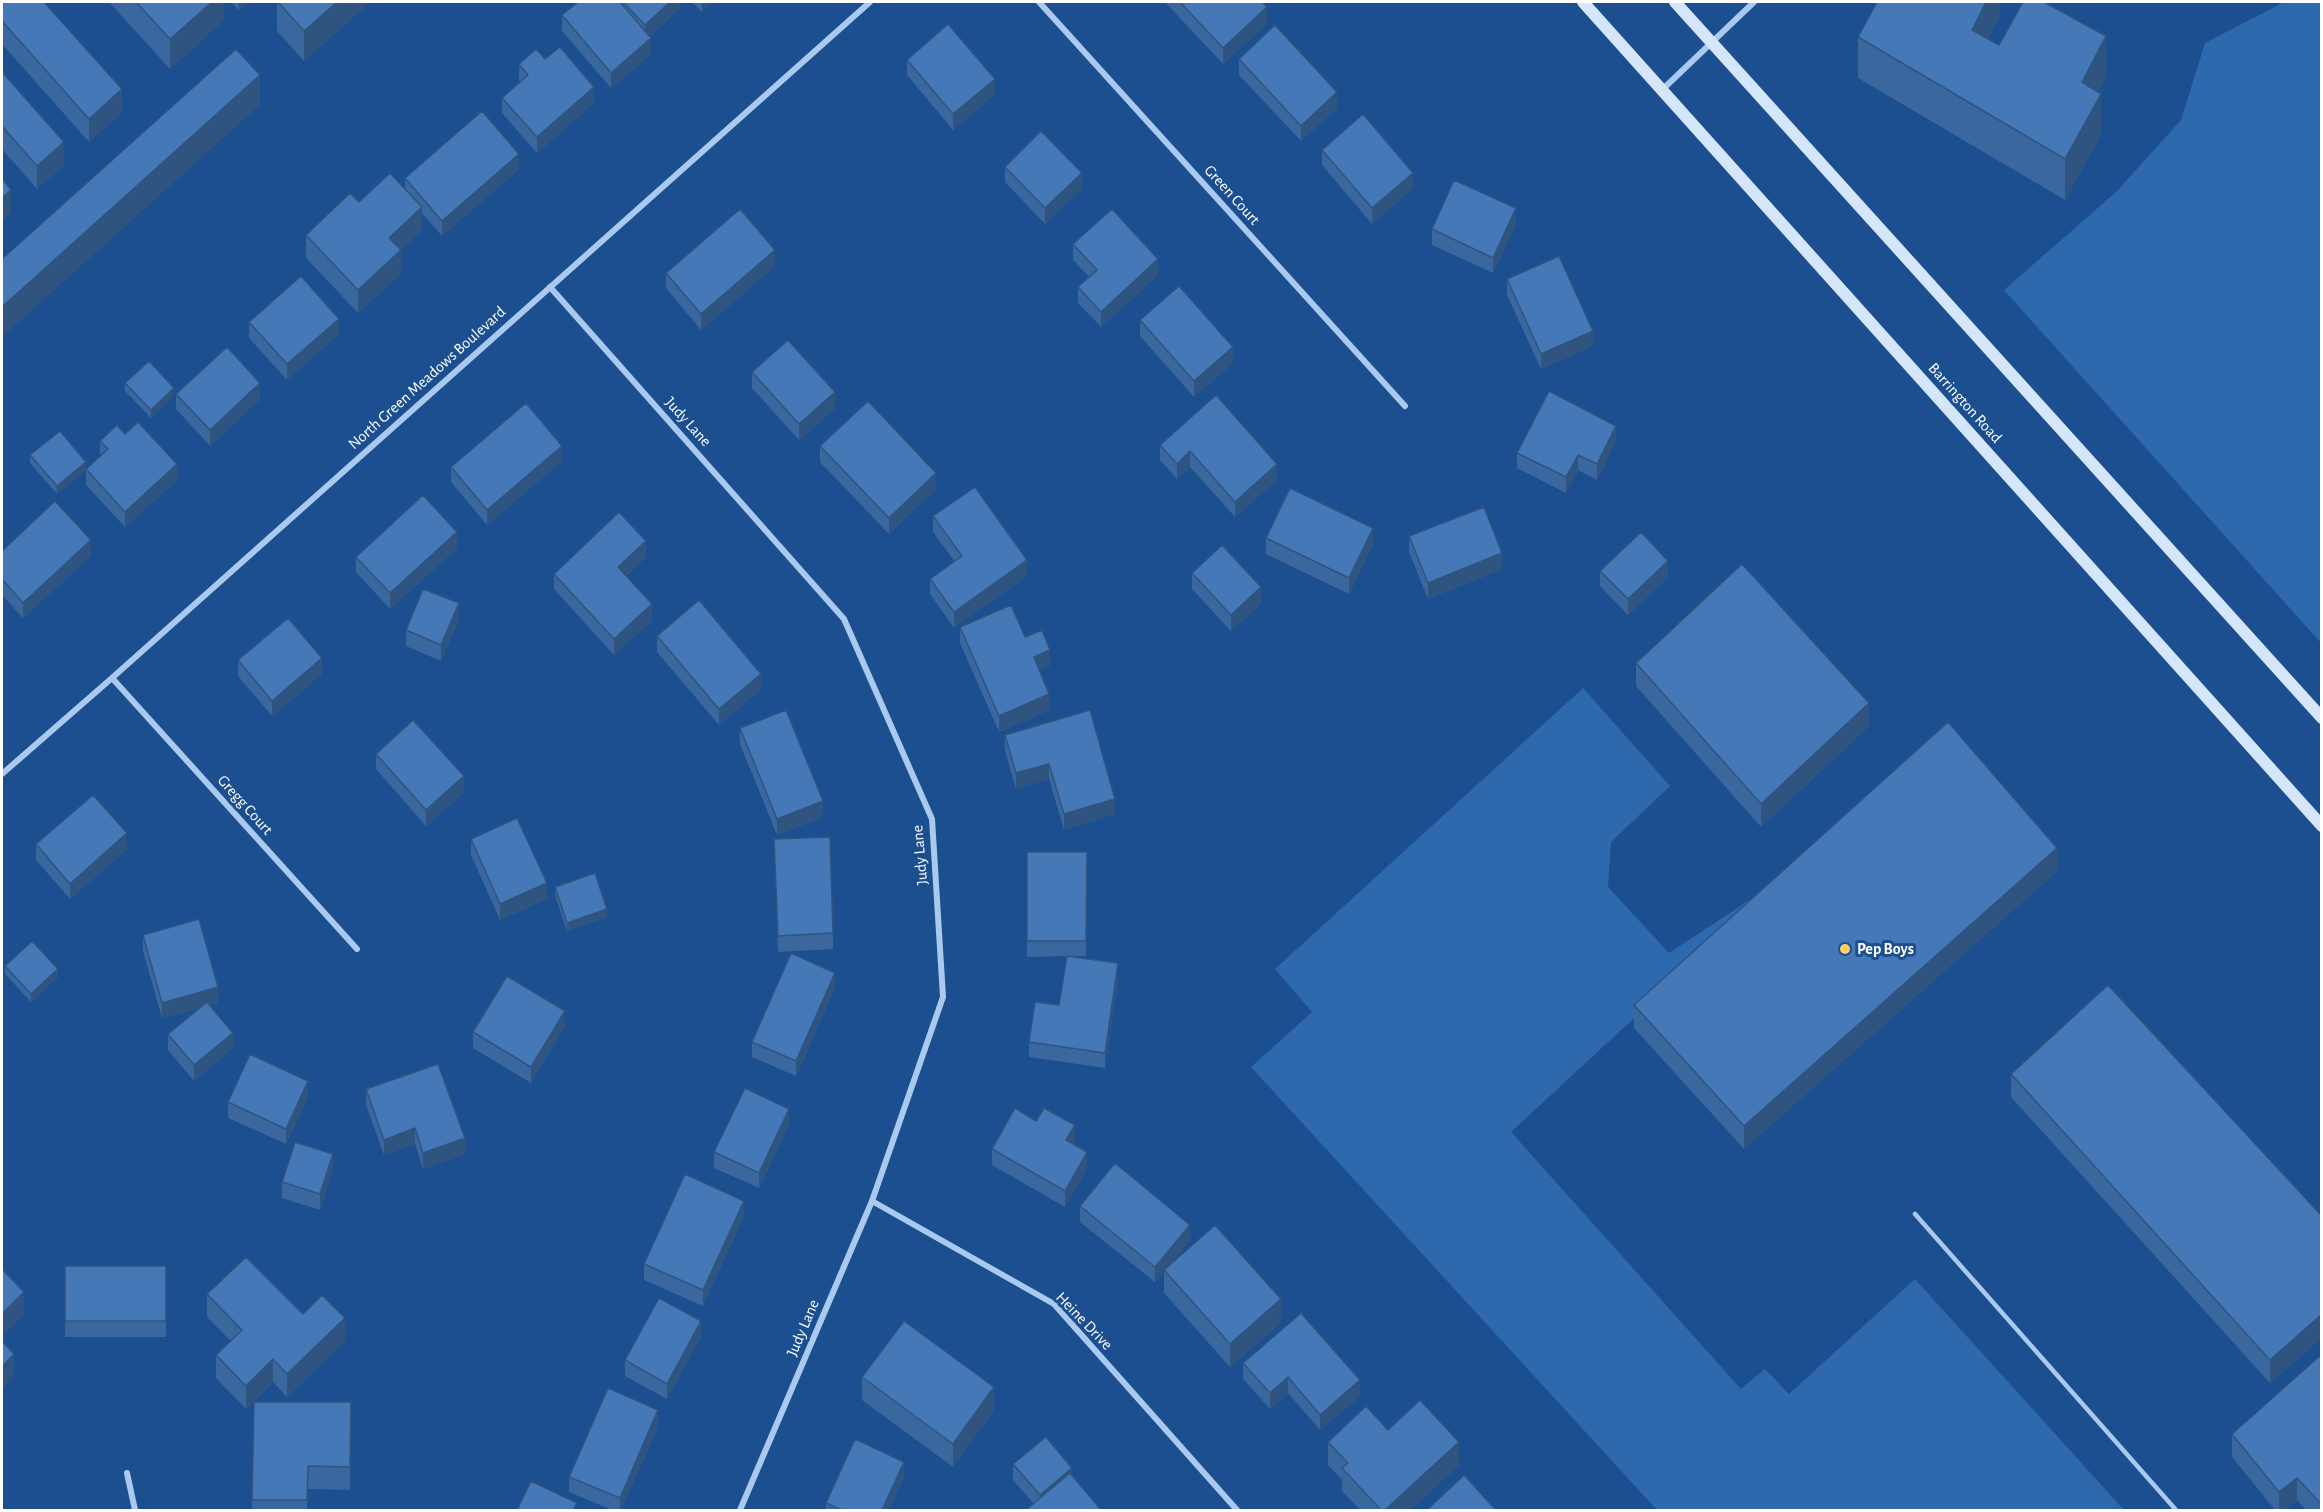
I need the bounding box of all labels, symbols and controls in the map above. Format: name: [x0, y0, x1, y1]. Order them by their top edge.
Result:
street label: Green Court: [1200, 161, 1264, 229]
street label: North Green Meadows Boulevard: [344, 302, 510, 454]
street label: Barrington Road: [1924, 359, 2006, 447]
street label: Judy Lane: [661, 393, 715, 451]
street label: Gregg Court: [213, 771, 277, 839]
street label: Judy Lane: [908, 824, 932, 886]
place label: Pep Boys: [1857, 939, 1914, 959]
marker: Pep Boys: [1838, 942, 1852, 956]
street label: Heine Drive: [1052, 1288, 1116, 1354]
street label: Judy Lane: [782, 1297, 824, 1359]

